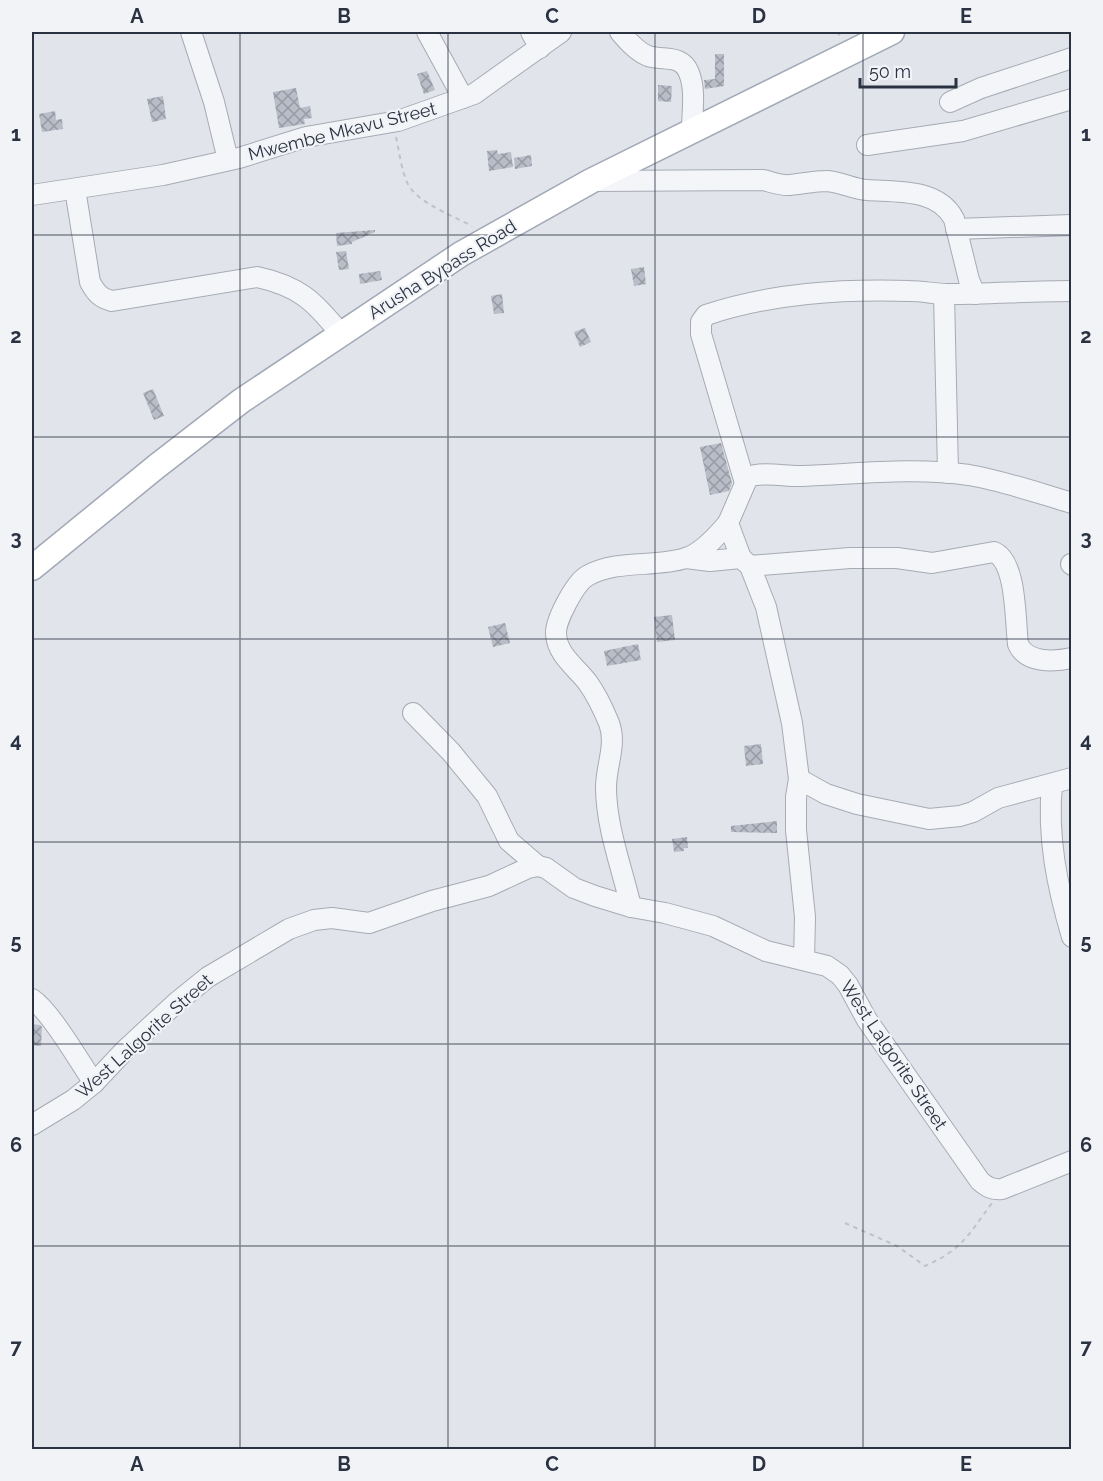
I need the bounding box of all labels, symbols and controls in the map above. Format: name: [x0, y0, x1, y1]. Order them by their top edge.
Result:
text: A: [130, 4, 144, 28]
text: B: [337, 4, 351, 28]
text: C: [545, 4, 559, 28]
text: D: [752, 4, 766, 28]
text: E: [960, 4, 972, 28]
scale bar: [860, 51, 956, 89]
text: 50 m: [869, 61, 911, 82]
street label: Mwembe Mkavu Street: [246, 97, 438, 165]
text: 1: [11, 122, 21, 146]
text: 1: [1081, 122, 1091, 146]
street label: Arusha Bypass Road: [364, 215, 520, 323]
text: 2: [10, 324, 22, 348]
text: 2: [1080, 324, 1092, 348]
text: 3: [10, 526, 22, 550]
text: 3: [1080, 526, 1092, 550]
text: 4: [10, 728, 22, 752]
text: 4: [1080, 728, 1092, 752]
text: 5: [10, 930, 22, 954]
text: 5: [1080, 930, 1092, 954]
street label: West Lalgorite Street: [72, 969, 216, 1103]
street label: West Lalgorite Street: [836, 976, 952, 1134]
text: 6: [10, 1133, 22, 1157]
text: 6: [1080, 1133, 1092, 1157]
text: 7: [10, 1335, 22, 1359]
text: 7: [1080, 1335, 1092, 1359]
text: A: [130, 1452, 144, 1476]
text: B: [337, 1452, 351, 1476]
text: C: [545, 1452, 559, 1476]
text: D: [752, 1452, 766, 1476]
text: E: [960, 1452, 972, 1476]

